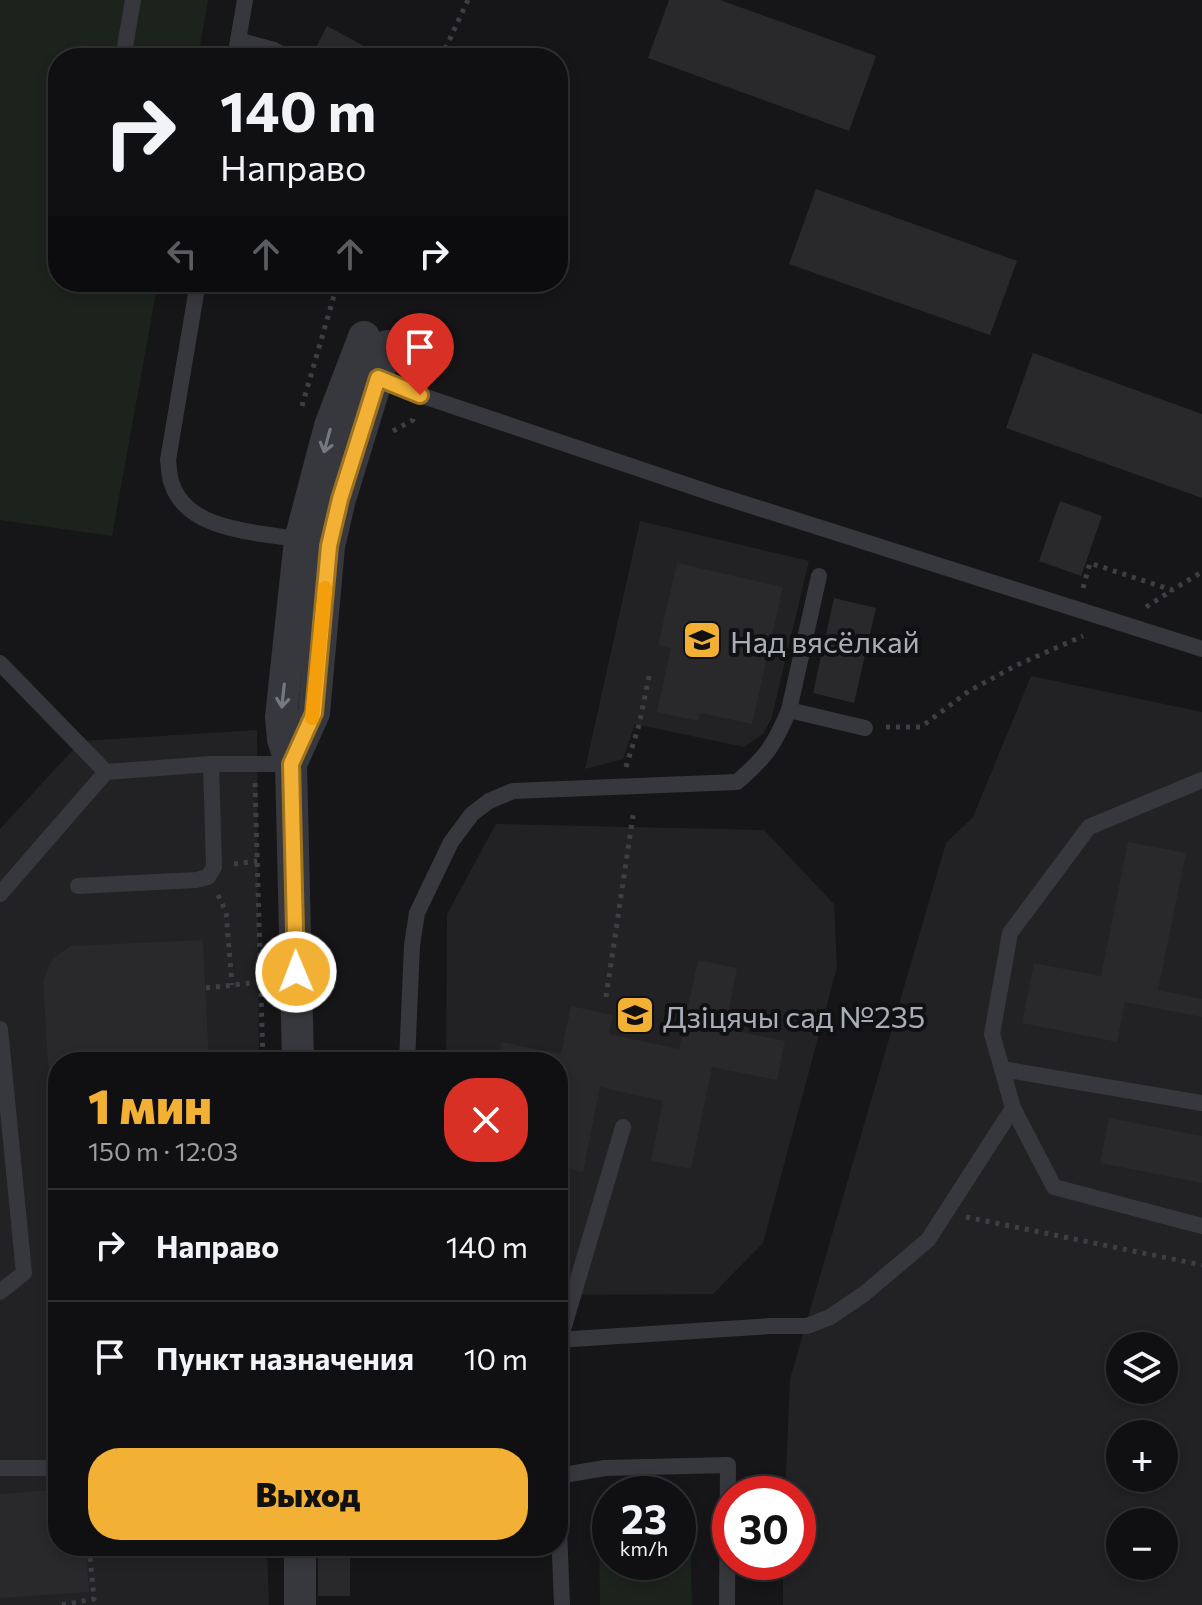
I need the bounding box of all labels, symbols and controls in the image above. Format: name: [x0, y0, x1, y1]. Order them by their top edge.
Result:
text: 140 m: [220, 75, 376, 144]
icon: right: [88, 80, 192, 184]
text: Направо: [220, 144, 366, 188]
icon: left: [160, 232, 204, 276]
icon: ahead: [244, 232, 288, 276]
icon: ahead: [328, 232, 372, 276]
icon: right: [412, 232, 456, 276]
pin: [386, 313, 454, 395]
icon: arrive: [398, 325, 442, 369]
one-way arrow: [318, 427, 333, 453]
school or university icon: Над вясёлкай: [681, 619, 723, 661]
place label: Над вясёлкай: [730, 622, 920, 659]
one-way arrow: [275, 682, 290, 709]
position arrow: [254, 930, 338, 1014]
school or university icon: Дзіцячы сад №235: [614, 994, 656, 1036]
place label: Дзіцячы сад №235: [663, 997, 925, 1034]
text: 1 мин: [88, 1075, 212, 1134]
button: close: [444, 1078, 528, 1162]
text: 150 m · 12:03: [88, 1135, 238, 1166]
icon: right: [88, 1223, 132, 1267]
text: Направо: [156, 1227, 279, 1264]
text: 140 m: [446, 1227, 528, 1264]
map controls: [1106, 1332, 1178, 1580]
button: layers: [1106, 1332, 1178, 1404]
icon: arrive: [88, 1335, 132, 1379]
text: Пункт назначения: [156, 1339, 414, 1376]
text: 10 m: [464, 1339, 528, 1376]
button: +: [1106, 1420, 1178, 1492]
button: Выход: [88, 1448, 528, 1540]
speed limit sign: 30: [712, 1476, 816, 1580]
text: 23: [621, 1493, 667, 1542]
button: −: [1106, 1508, 1178, 1580]
text: km/h: [620, 1536, 668, 1560]

